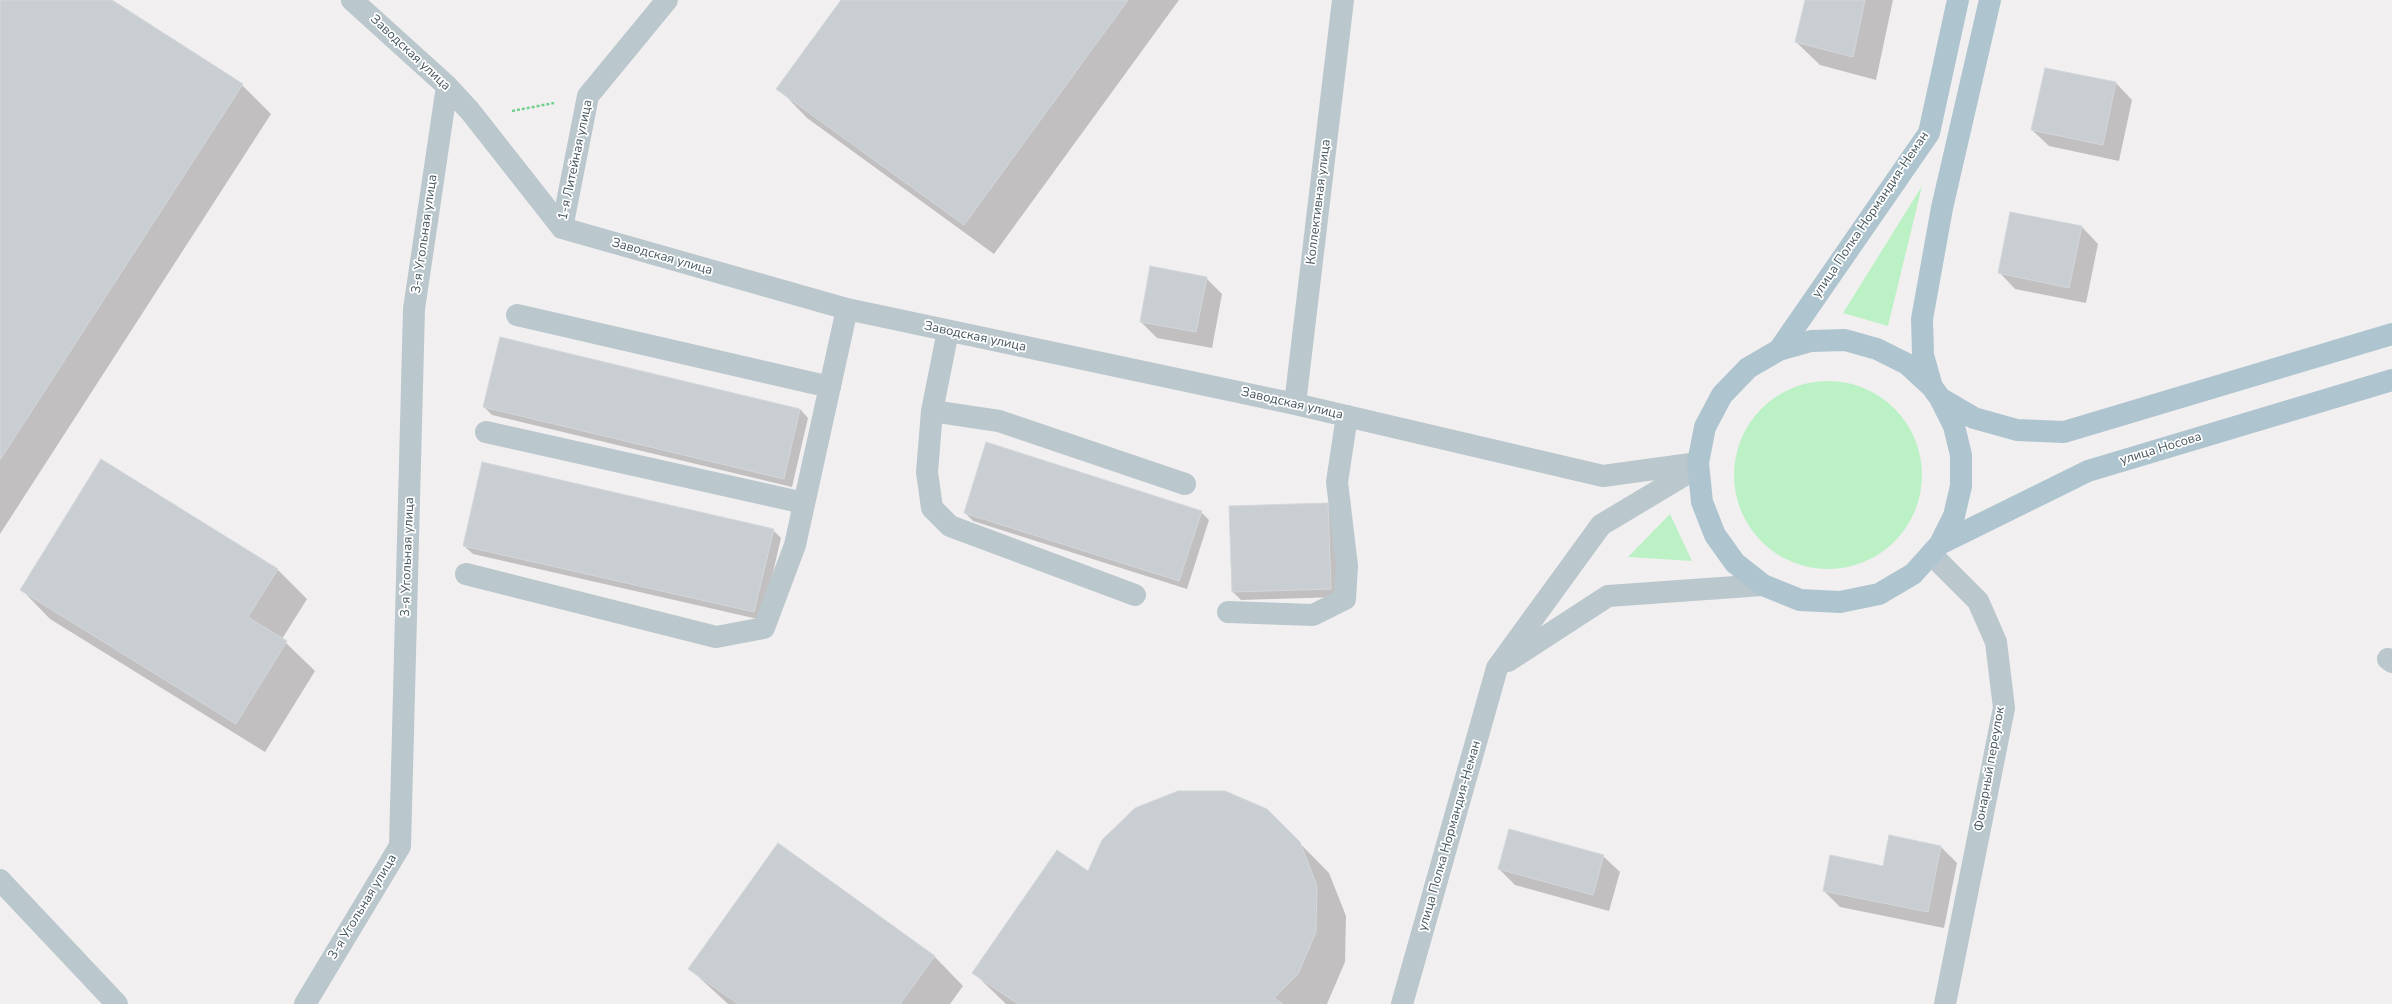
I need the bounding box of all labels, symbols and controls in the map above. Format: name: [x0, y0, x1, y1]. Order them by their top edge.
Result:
street label: Заводская улица: [367, 12, 453, 94]
street label: 1-я Литейная улица: [556, 98, 596, 222]
street label: улица Полка Нормандия-Неман: [1809, 129, 1933, 301]
street label: Коллективная улица: [1304, 139, 1334, 265]
street label: 3-я Угольная улица: [409, 174, 441, 294]
street label: Заводская улица: [610, 235, 714, 279]
street label: Заводская улица: [922, 319, 1028, 355]
street label: Заводская улица: [1240, 385, 1344, 423]
street label: улица Носова: [2118, 429, 2204, 469]
street label: 3-я Угольная улица: [398, 497, 418, 617]
street label: Фонарный переулок: [1971, 706, 2009, 832]
street label: улица Полка Нормандия-Неман: [1415, 739, 1485, 933]
street label: 3-я Угольная улица: [325, 852, 401, 962]

